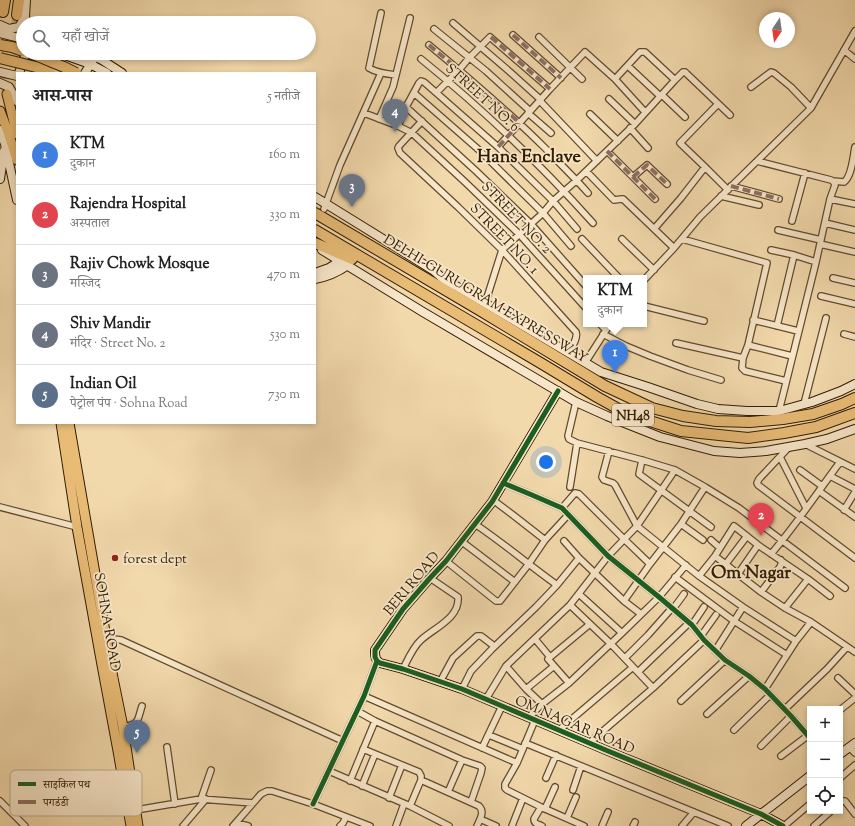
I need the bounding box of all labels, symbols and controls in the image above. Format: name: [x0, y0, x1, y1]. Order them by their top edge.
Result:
north arrow: [759, 12, 795, 48]
search box: [16, 16, 316, 60]
icon: search: [30, 27, 52, 49]
text: यहाँ खोजें: [62, 27, 109, 48]
street label: STREET NO. 6: [440, 60, 523, 137]
text: आस-पास: [32, 85, 92, 109]
text: 5 नतीजे: [267, 88, 300, 106]
pin: 4: [382, 99, 408, 132]
text: KTM: [70, 134, 105, 155]
district label: Hans Enclave: [477, 145, 582, 171]
text: 1: [43, 146, 47, 164]
text: 160 m: [269, 146, 300, 164]
text: दुकान: [70, 155, 95, 173]
pin: 3: [339, 174, 365, 207]
street label: STREET NO. 2: [476, 178, 556, 259]
text: Rajendra Hospital: [70, 194, 186, 215]
street label: STREET NO. 1: [464, 199, 543, 280]
text: 2: [42, 206, 48, 224]
text: 330 m: [269, 206, 300, 224]
text: अस्पताल: [70, 215, 110, 233]
street label: DELHI-GURUGRAM EXPRESSWAY: [379, 231, 591, 369]
text: Rajiv Chowk Mosque: [70, 254, 210, 275]
text: 3: [42, 266, 48, 284]
text: 470 m: [267, 266, 300, 284]
text: मस्जिद: [70, 275, 100, 293]
popup: [583, 275, 647, 327]
text: KTM: [598, 281, 632, 302]
text: दुकान: [598, 302, 623, 320]
text: Shiv Mandir: [70, 314, 151, 335]
text: 4: [42, 326, 48, 344]
text: 530 m: [270, 326, 300, 344]
text: मंदिर · Street No. 2: [70, 335, 166, 353]
pin: 1: [602, 340, 628, 373]
text: Indian Oil: [70, 374, 137, 395]
text: 5: [43, 386, 47, 404]
text: 730 m: [268, 386, 300, 404]
text: पेट्रोल पंप · Sohna Road: [70, 395, 188, 413]
road number: NH48: [612, 404, 654, 426]
your location: [536, 452, 556, 472]
pin: 2: [748, 503, 774, 536]
street label: BERI ROAD: [380, 548, 445, 621]
place label: forest dept: [123, 550, 187, 570]
marker: forest dept: [110, 553, 120, 563]
district label: Om Nagar: [711, 561, 791, 587]
street label: SOHNA ROAD: [87, 571, 125, 673]
street label: OM NAGAR ROAD: [511, 692, 637, 760]
map controls: [807, 706, 843, 814]
button: +: [807, 706, 843, 742]
pin: 5: [124, 720, 150, 753]
button: −: [807, 742, 843, 778]
legend: [10, 770, 142, 816]
text: साइकिल पथ: [42, 777, 91, 793]
button: locate: [807, 778, 843, 814]
text: पगडंडी: [42, 795, 70, 811]

